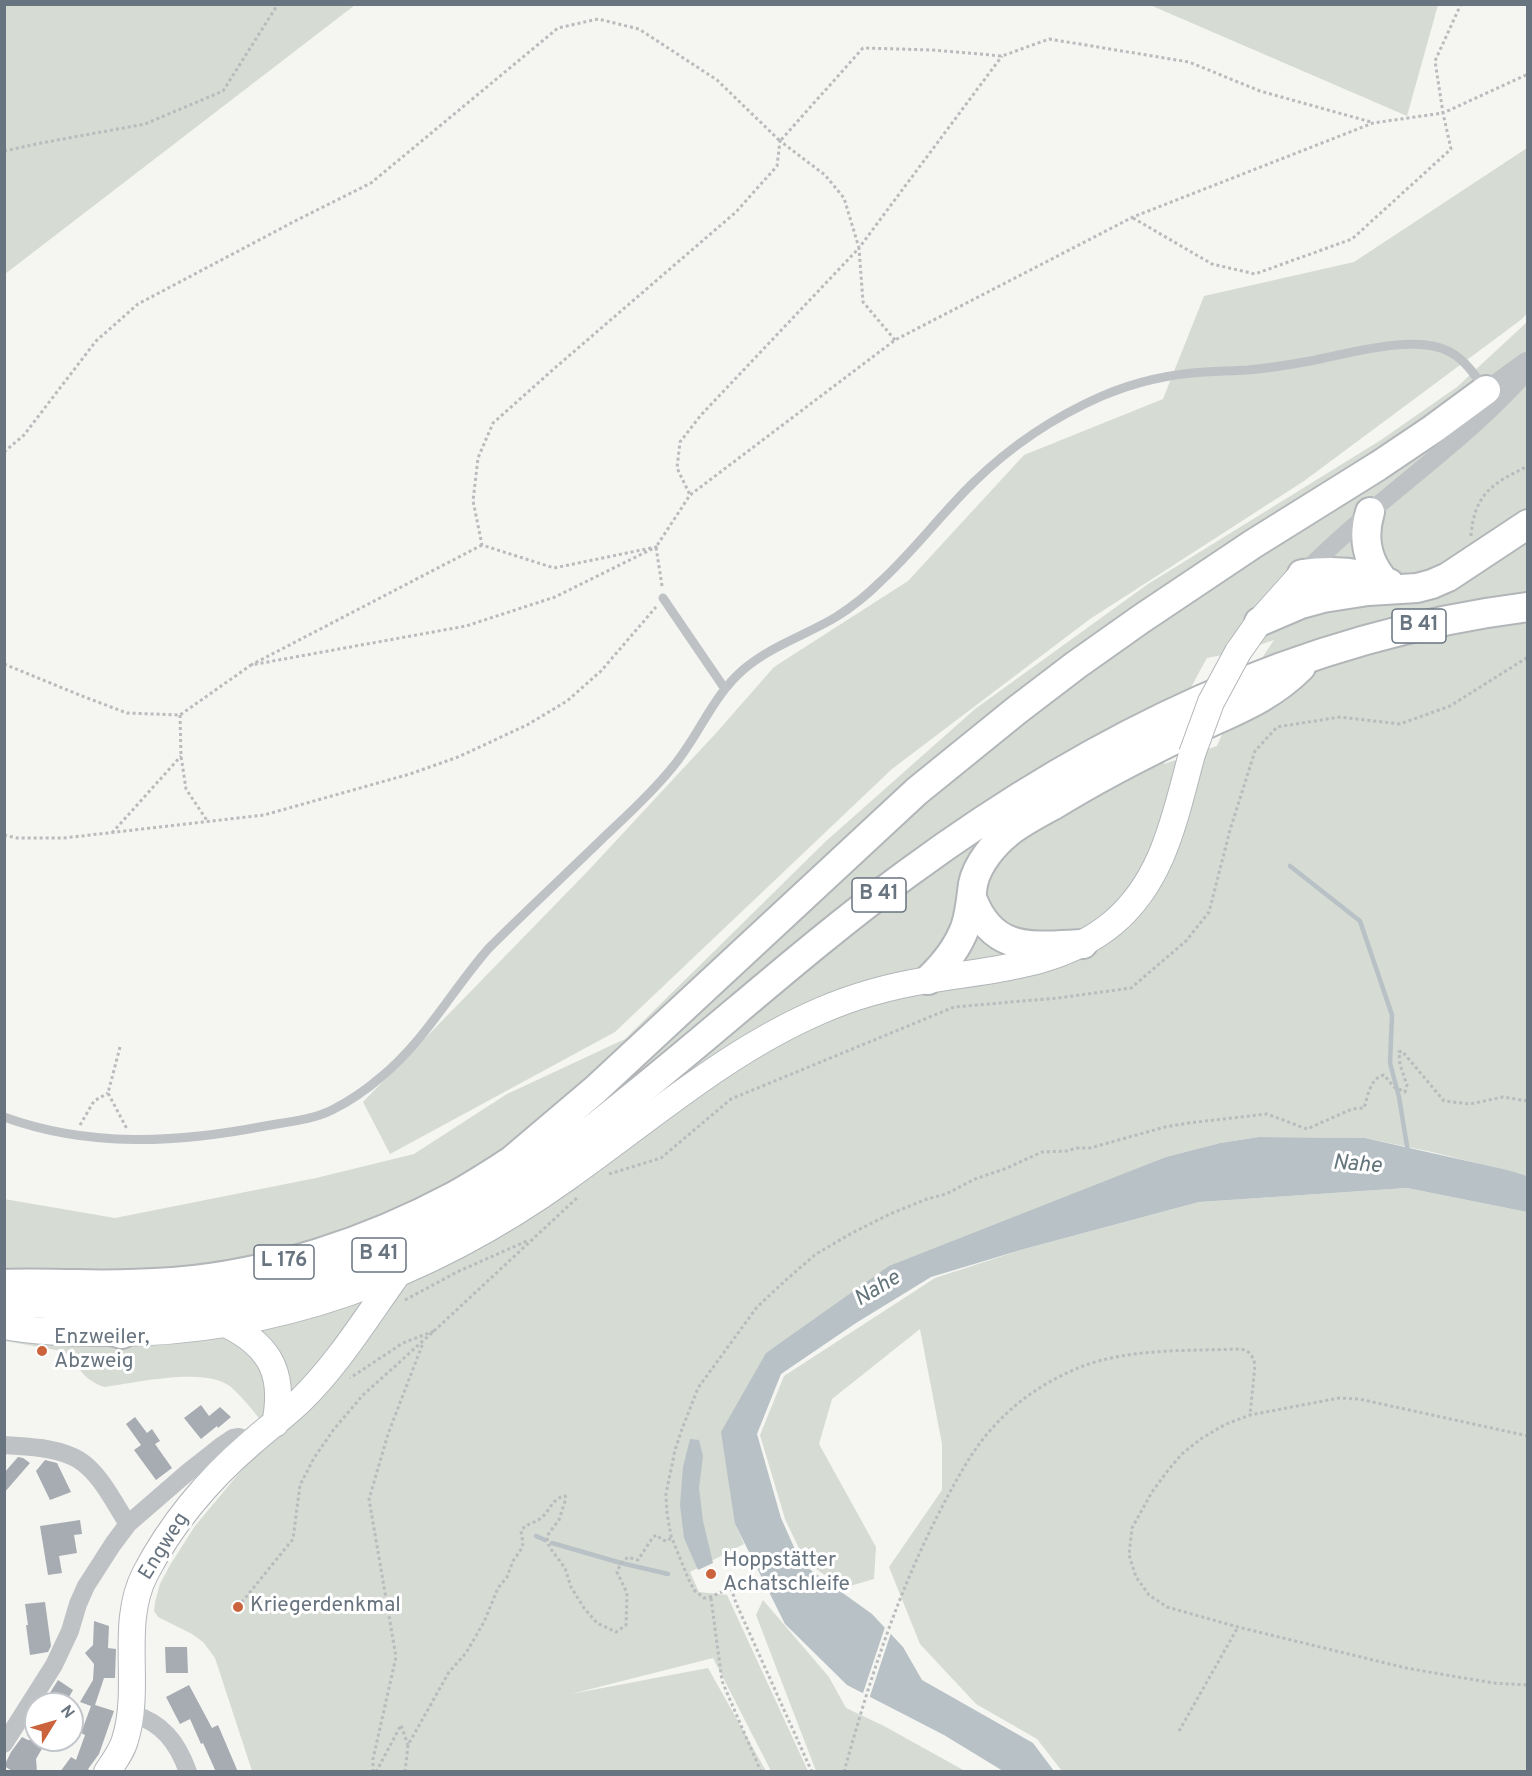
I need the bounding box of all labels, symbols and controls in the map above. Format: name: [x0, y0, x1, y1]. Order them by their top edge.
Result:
road number: B 41: [1392, 609, 1446, 643]
road number: B 41: [852, 878, 906, 912]
water label: Nahe: [1332, 1151, 1382, 1181]
road number: B 41: [352, 1238, 406, 1272]
road number: L 176: [254, 1245, 314, 1279]
water label: Nahe: [850, 1266, 906, 1314]
place label: Enzweiler, Abzweig: [54, 1326, 149, 1376]
marker: Enzweiler, Abzweig: [35, 1344, 49, 1358]
street label: Engweg: [135, 1509, 195, 1585]
place label: Hoppstätter Achatschleife: [723, 1549, 850, 1599]
marker: Hoppstätter Achatschleife: [704, 1567, 718, 1581]
place label: Kriegerdenkmal: [250, 1594, 401, 1620]
marker: Kriegerdenkmal: [231, 1600, 245, 1614]
north arrow: [24, 1692, 84, 1752]
text: N: [55, 1702, 78, 1723]

